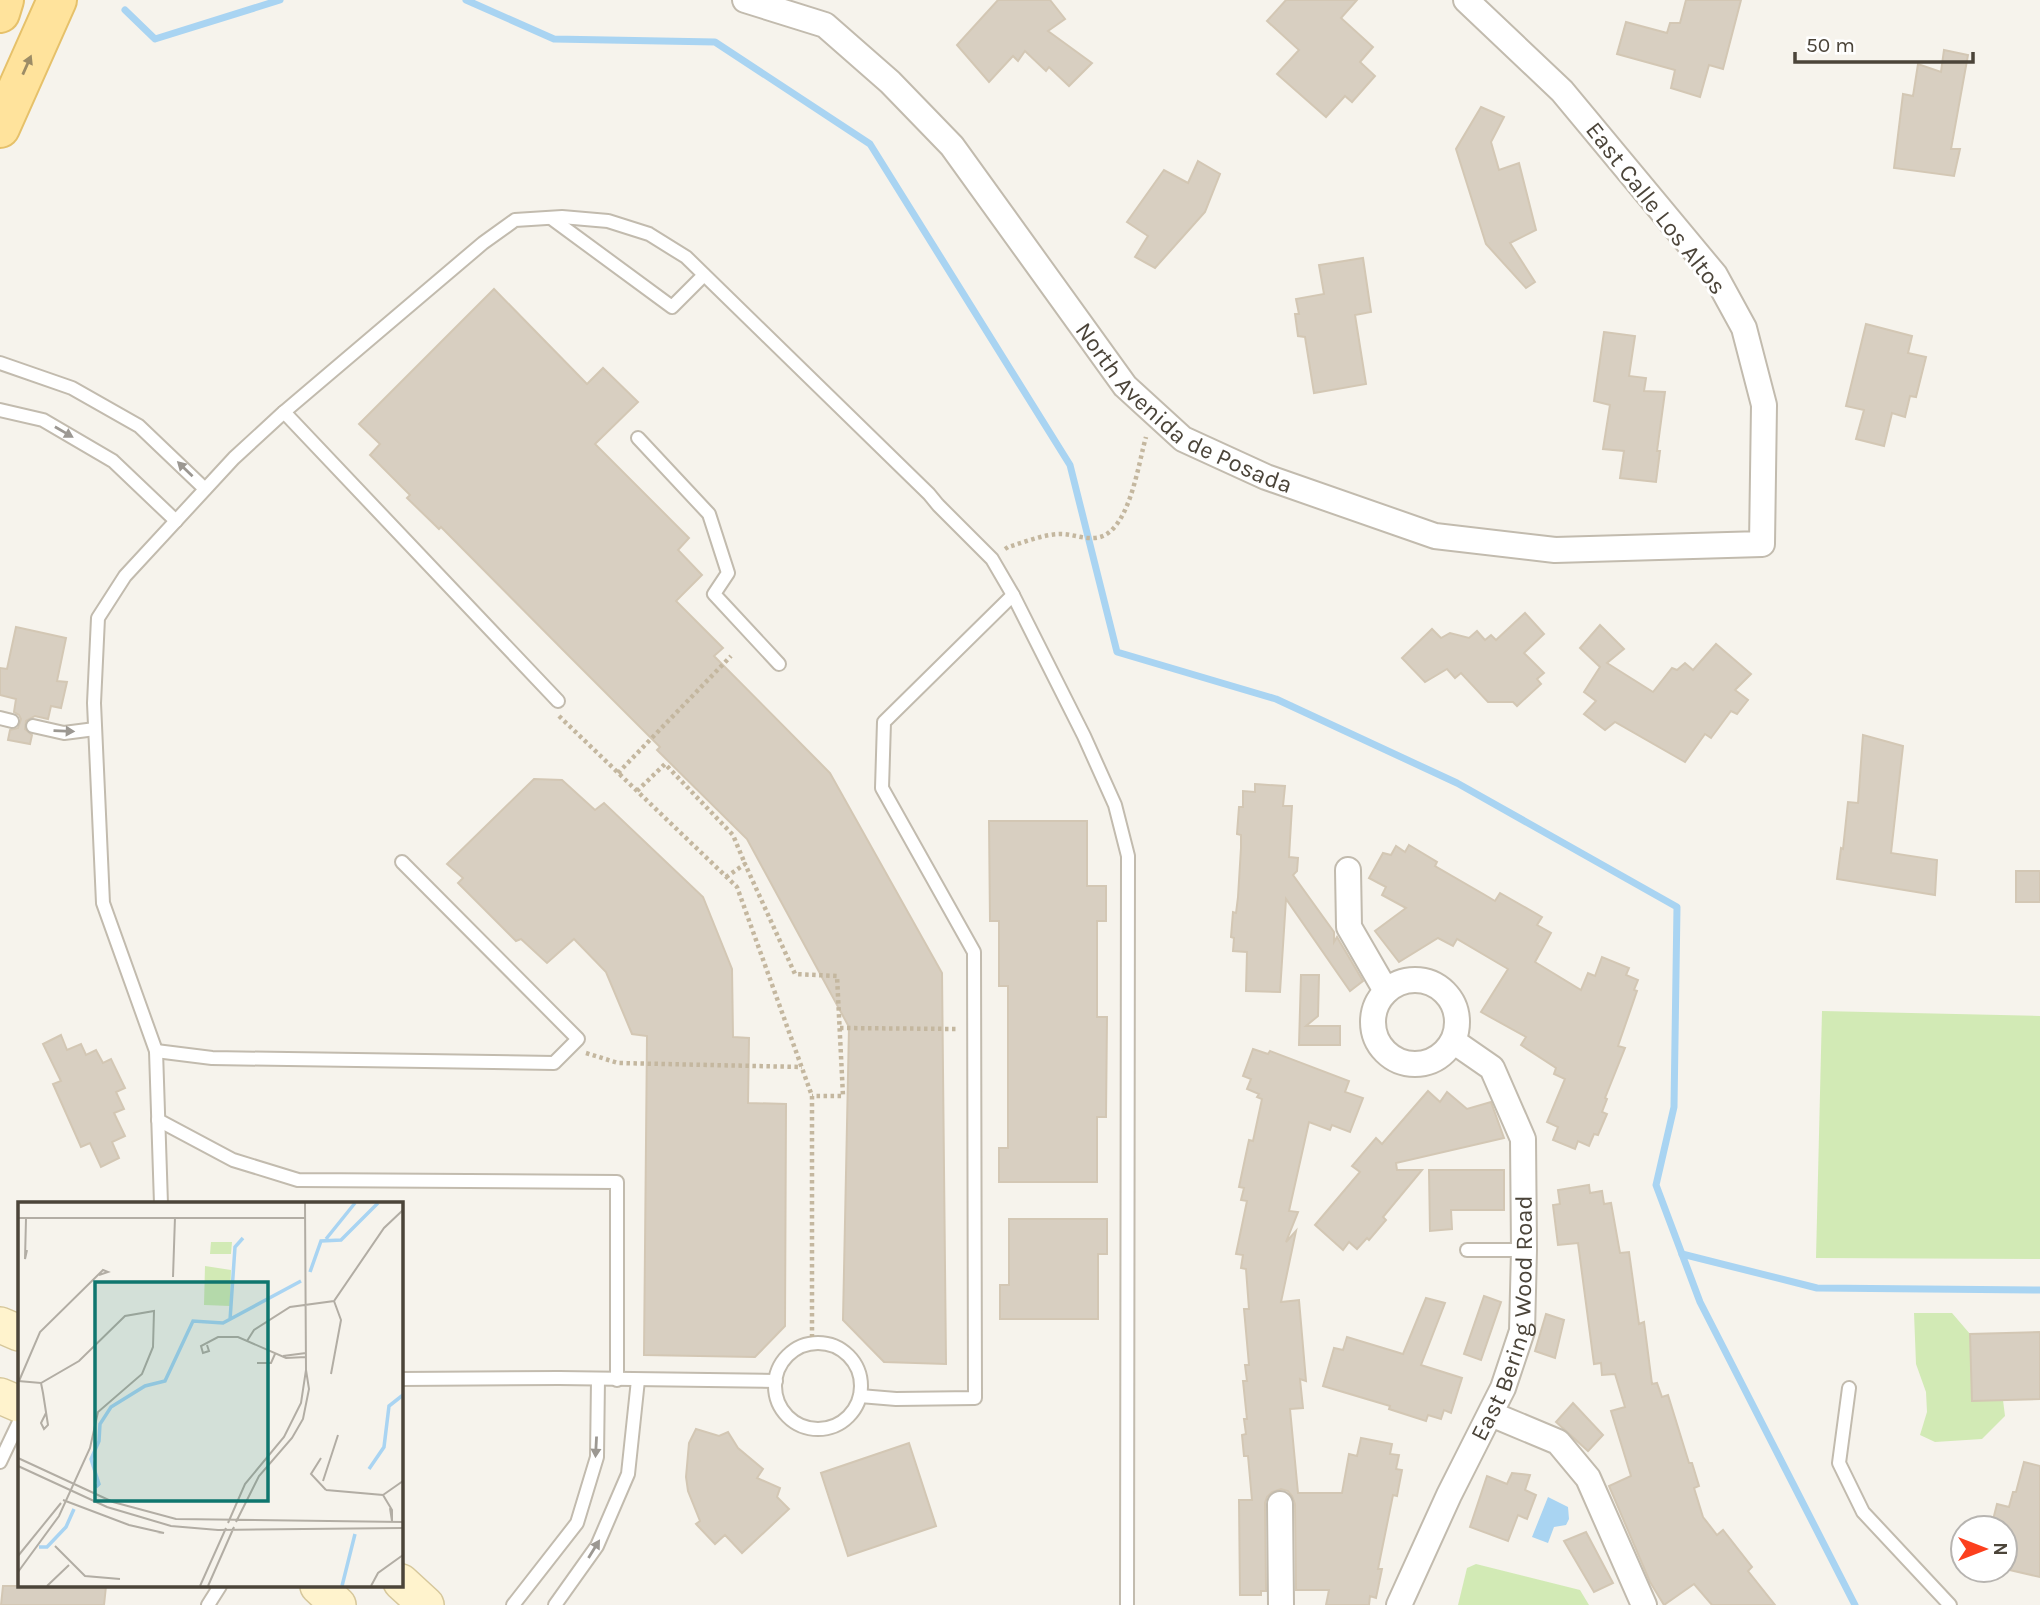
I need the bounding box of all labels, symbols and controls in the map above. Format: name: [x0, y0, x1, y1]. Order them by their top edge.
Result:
scale bar: [1795, 21, 1974, 65]
text: 50 m: [1806, 33, 1855, 57]
one-way arrow: [21, 55, 33, 75]
street label: East Calle Los Altos: [1580, 116, 1732, 300]
street label: North Avenida de Posada: [1070, 317, 1296, 499]
one-way arrow: [54, 426, 73, 438]
one-way arrow: [176, 461, 193, 478]
one-way arrow: [53, 725, 75, 736]
street label: East Bering Wood Road: [1465, 1195, 1538, 1445]
inset map: [18, 1202, 402, 1588]
one-way arrow: [591, 1436, 602, 1458]
north arrow: [1949, 1514, 2019, 1584]
one-way arrow: [588, 1540, 600, 1559]
text: N: [1989, 1542, 2011, 1556]

